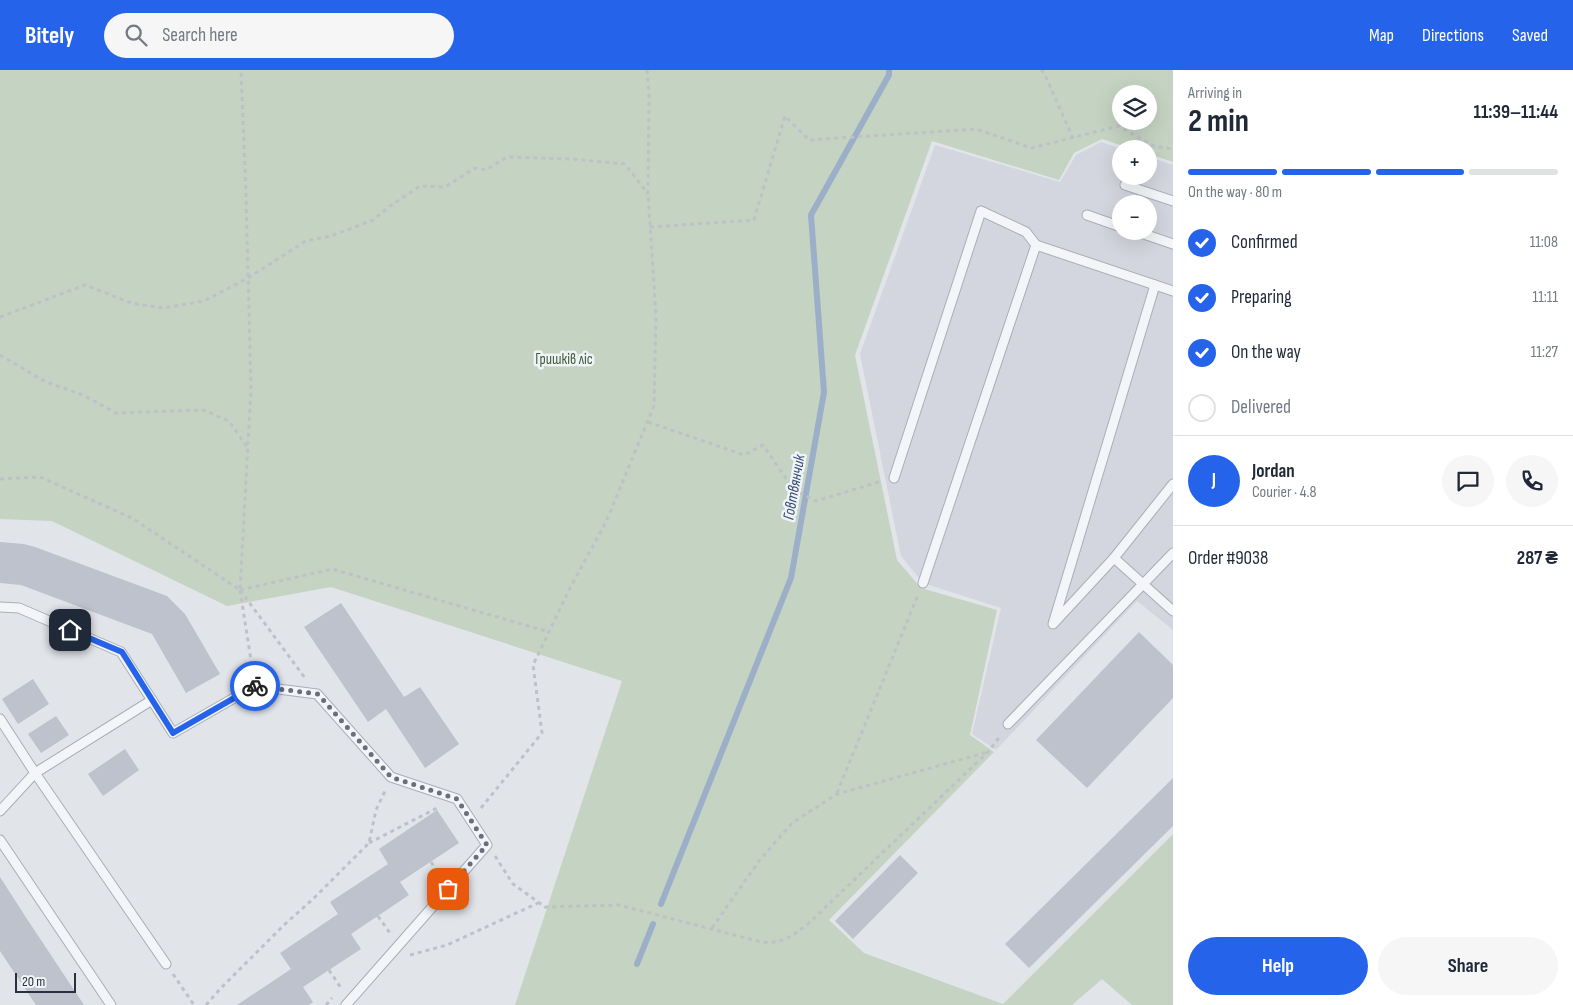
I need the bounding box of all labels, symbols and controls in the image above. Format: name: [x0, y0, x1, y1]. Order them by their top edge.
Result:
search box: [104, 13, 454, 58]
text: Bitely: [25, 21, 74, 50]
icon: search: [122, 21, 150, 49]
text: Search here: [162, 24, 238, 47]
text: Map: [1369, 25, 1394, 46]
text: Directions: [1422, 25, 1484, 46]
text: Saved: [1512, 25, 1548, 46]
text: Arriving in: [1188, 84, 1242, 103]
map controls: [1112, 85, 1157, 240]
button: layers: [1112, 85, 1157, 130]
text: 11:39–11:44: [1473, 101, 1558, 124]
text: 2 min: [1188, 102, 1249, 141]
button: +: [1112, 140, 1157, 185]
text: On the way · 80 m: [1188, 183, 1282, 202]
button: −: [1112, 195, 1157, 240]
icon: check: [1188, 229, 1216, 257]
text: Confirmed: [1231, 231, 1298, 254]
text: 11:08: [1530, 233, 1558, 252]
icon: check: [1188, 284, 1216, 312]
text: Preparing: [1231, 286, 1292, 309]
text: 11:11: [1533, 288, 1558, 307]
icon: check: [1188, 339, 1216, 367]
text: On the way: [1231, 341, 1301, 364]
text: 11:27: [1531, 343, 1558, 362]
park label: Гришків ліс: [535, 350, 593, 369]
text: Delivered: [1231, 396, 1291, 419]
water label: Говтвянчик: [779, 452, 810, 521]
button: chat: [1442, 455, 1494, 507]
button: phone: [1506, 455, 1558, 507]
text: Jordan: [1252, 460, 1295, 483]
text: J: [1212, 469, 1216, 492]
text: Courier · 4.8: [1252, 483, 1316, 502]
text: Order #9038: [1188, 547, 1268, 570]
text: 287 ₴: [1517, 547, 1558, 570]
pin: [49, 609, 91, 651]
icon: home: [56, 616, 84, 644]
courier: [230, 661, 280, 711]
icon: bike: [241, 672, 269, 700]
pin: [427, 868, 469, 910]
icon: bag: [434, 875, 462, 903]
button: Help: [1188, 937, 1368, 995]
button: Share: [1378, 937, 1558, 995]
scale bar: [15, 970, 76, 993]
text: 20 m: [22, 973, 45, 990]

